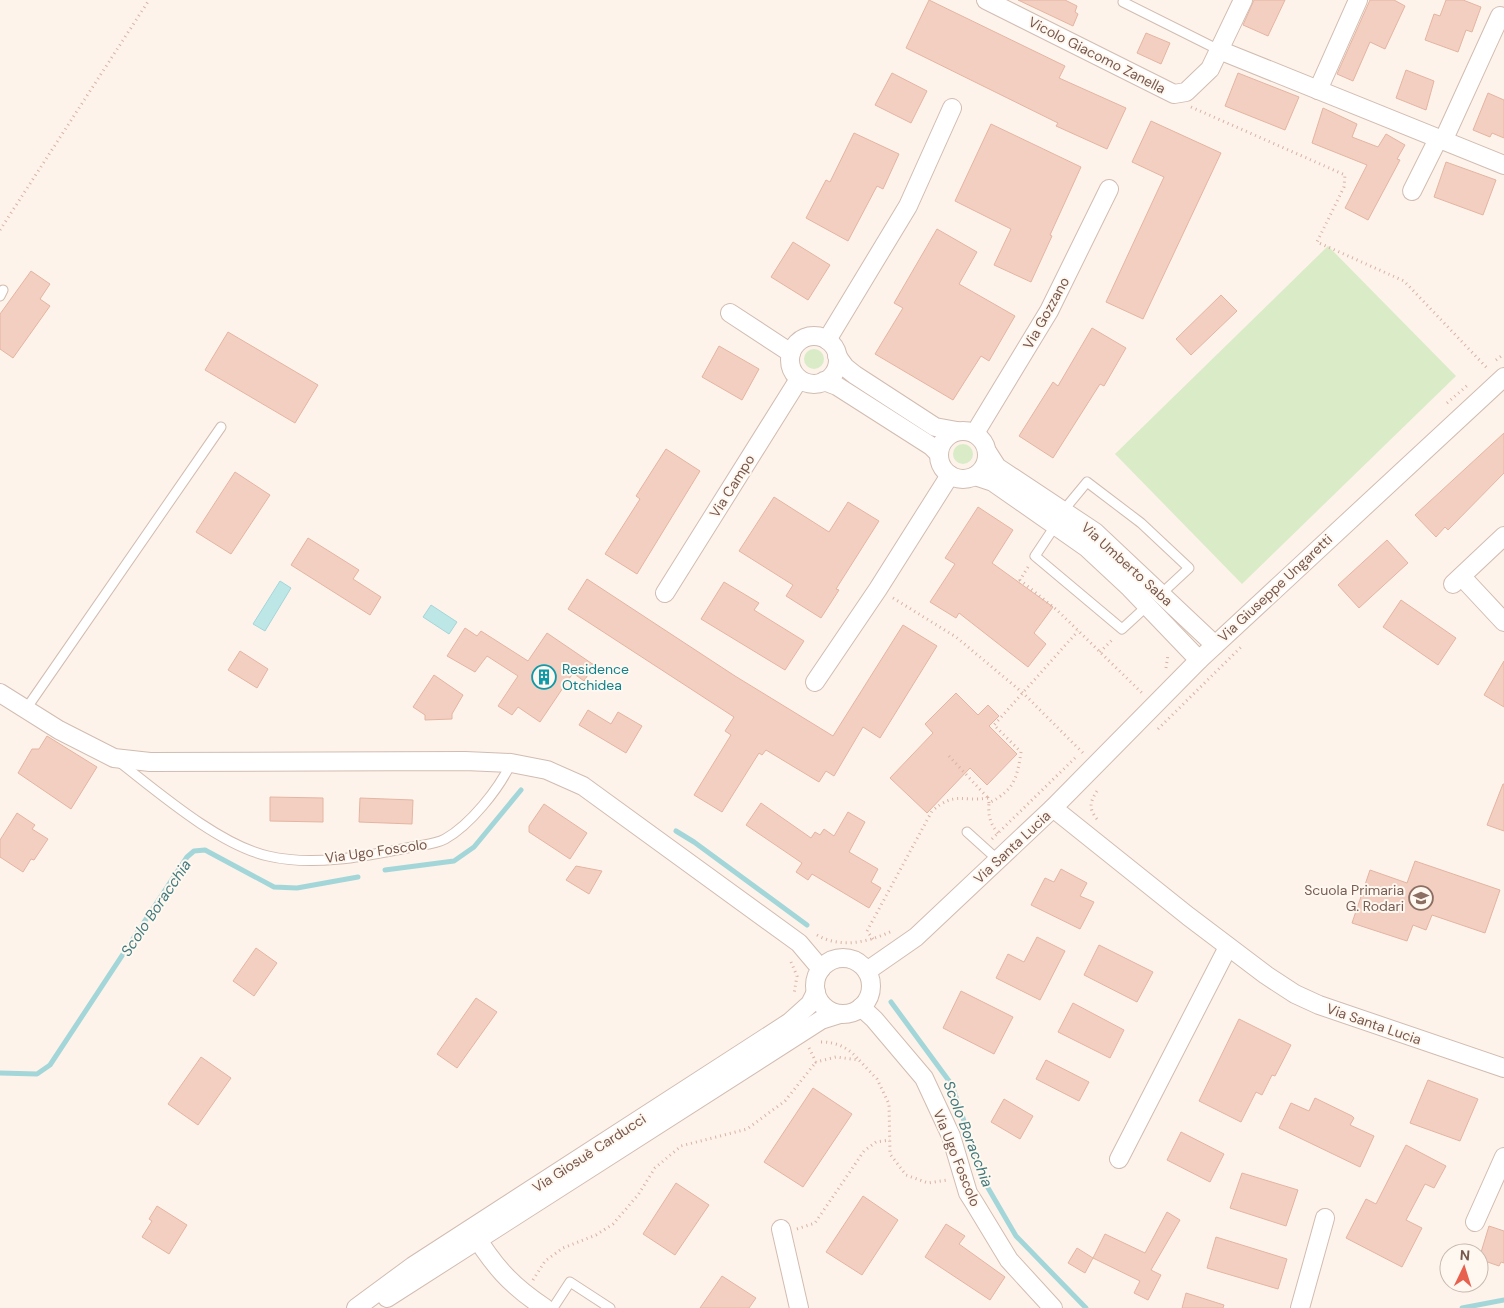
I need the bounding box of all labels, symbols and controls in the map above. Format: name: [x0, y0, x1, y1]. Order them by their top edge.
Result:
street label: Vicolo Giacomo Zanella: [1025, 13, 1169, 97]
street label: Via Gozzano: [1019, 274, 1073, 352]
street label: Via Campo: [705, 451, 759, 521]
street label: Via Umberto Saba: [1077, 518, 1177, 610]
street label: Via Giuseppe Ungaretti: [1214, 530, 1336, 646]
place label: Residence Otchidea: [562, 660, 629, 694]
building icon: Residence Otchidea: [531, 664, 557, 690]
street label: Via Santa Lucia: [970, 807, 1054, 887]
street label: Via Ugo Foscolo: [324, 835, 428, 867]
water label: Scolo Boracchia: [116, 856, 196, 960]
place label: Scuola Primaria G. Rodari: [1304, 881, 1404, 915]
school or university icon: Scuola Primaria G. Rodari: [1408, 885, 1434, 911]
street label: Via Santa Lucia: [1324, 999, 1424, 1049]
water label: Scolo Boracchia: [939, 1078, 997, 1190]
street label: Via Ugo Foscolo: [929, 1107, 985, 1209]
street label: Via Giosuè Carducci: [529, 1110, 649, 1196]
north arrow: [1439, 1243, 1489, 1293]
text: N: [1459, 1246, 1471, 1264]

